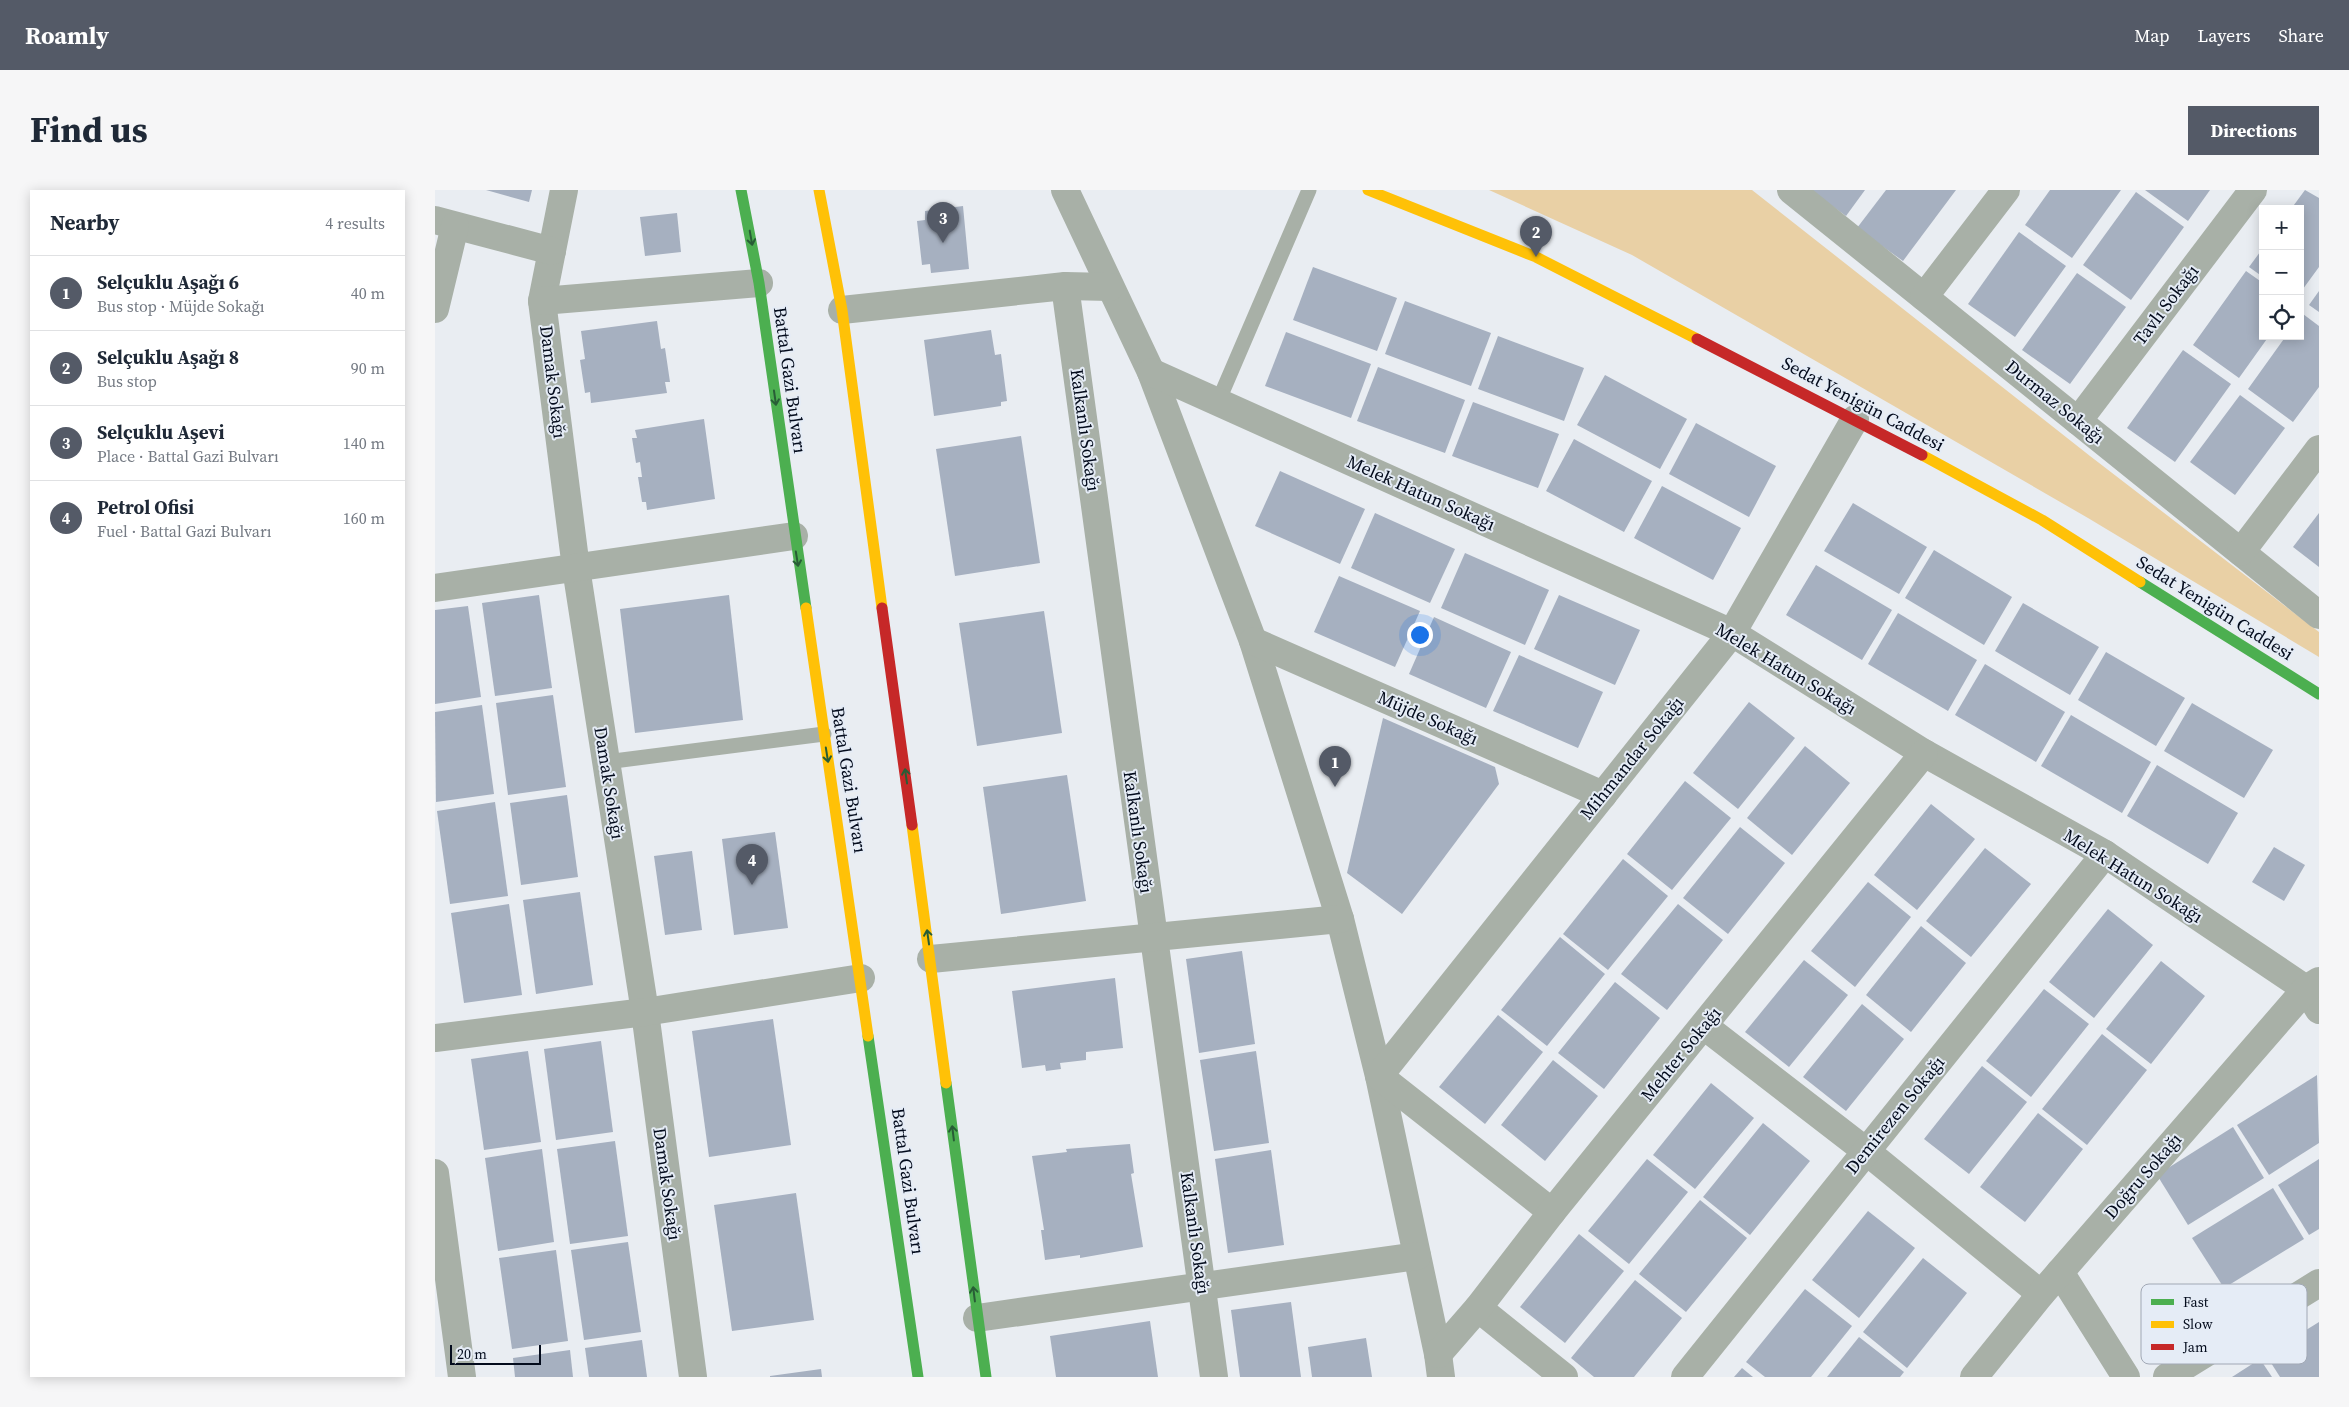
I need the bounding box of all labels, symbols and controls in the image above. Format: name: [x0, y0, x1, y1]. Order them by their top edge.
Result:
text: Roamly: [25, 19, 109, 52]
text: Map: [2134, 23, 2169, 48]
text: Layers: [2197, 23, 2250, 48]
text: Share: [2278, 23, 2324, 48]
text: Find us: [30, 106, 148, 154]
button: Directions: [2188, 106, 2319, 155]
pin: 3: [927, 202, 959, 243]
map controls: [2259, 205, 2304, 340]
button: +: [2259, 205, 2304, 250]
text: Nearby: [50, 208, 120, 237]
text: 4 results: [325, 212, 385, 234]
pin: 2: [1520, 216, 1552, 257]
one-way arrow: [746, 229, 756, 245]
button: −: [2259, 250, 2304, 295]
street label: Tavlı Sokağı: [2127, 259, 2204, 350]
text: Selçuklu Aşağı 6: [97, 269, 239, 295]
text: 1: [62, 282, 70, 304]
text: 40 m: [351, 282, 385, 304]
text: Bus stop · Müjde Sokağı: [97, 295, 264, 317]
button: locate: [2259, 295, 2304, 340]
street label: Battal Gazi Bulvarı: [768, 305, 813, 455]
street label: Damak Sokağı: [534, 324, 573, 440]
text: Selçuklu Aşağı 8: [97, 344, 239, 370]
street label: Sedat Yenigün Caddesi: [1778, 350, 1949, 457]
street label: Durmaz Sokağı: [2000, 354, 2110, 449]
text: 2: [62, 357, 70, 379]
text: 90 m: [351, 357, 385, 379]
street label: Kalkanlı Sokağı: [1065, 367, 1106, 493]
text: Bus stop: [97, 370, 157, 392]
one-way arrow: [770, 390, 780, 406]
text: Selçuklu Aşevi: [97, 419, 225, 445]
text: 3: [62, 432, 70, 454]
text: 140 m: [343, 432, 385, 454]
text: Place · Battal Gazi Bulvarı: [97, 445, 279, 467]
street label: Melek Hatun Sokağı: [1343, 449, 1499, 537]
text: Petrol Ofisi: [97, 494, 194, 520]
text: 4: [62, 507, 70, 529]
text: 160 m: [343, 507, 385, 529]
text: Fuel · Battal Gazi Bulvarı: [97, 520, 271, 542]
street label: Sedat Yenigün Caddesi: [2132, 549, 2298, 666]
one-way arrow: [793, 551, 803, 567]
street label: Melek Hatun Sokağı: [1711, 617, 1861, 721]
your location: [1407, 622, 1433, 648]
street label: Müjde Sokağı: [1374, 684, 1482, 751]
street label: Mihmandar Sokağı: [1574, 691, 1689, 825]
street label: Battal Gazi Bulvarı: [826, 705, 873, 855]
street label: Damak Sokağı: [588, 725, 631, 841]
one-way arrow: [822, 746, 832, 762]
pin: 1: [1319, 746, 1351, 787]
one-way arrow: [900, 768, 910, 784]
street label: Kalkanlı Sokağı: [1118, 769, 1159, 895]
street label: Melek Hatun Sokağı: [2059, 823, 2208, 929]
pin: 4: [736, 844, 768, 885]
one-way arrow: [923, 929, 933, 945]
street label: Mehter Sokağı: [1635, 1001, 1726, 1106]
street label: Demirezen Sokağı: [1839, 1050, 1950, 1179]
street label: Battal Gazi Bulvarı: [886, 1106, 931, 1256]
one-way arrow: [948, 1125, 958, 1141]
street label: Damak Sokağı: [647, 1126, 688, 1242]
street label: Doğru Sokağı: [2098, 1127, 2187, 1224]
street label: Kalkanlı Sokağı: [1175, 1170, 1216, 1296]
legend: [2141, 1284, 2307, 1364]
one-way arrow: [969, 1286, 979, 1302]
text: Fast: [2183, 1292, 2209, 1312]
text: Slow: [2183, 1314, 2213, 1334]
text: Jam: [2182, 1337, 2208, 1357]
scale bar: [450, 1342, 541, 1365]
text: 20 m: [457, 1344, 487, 1364]

